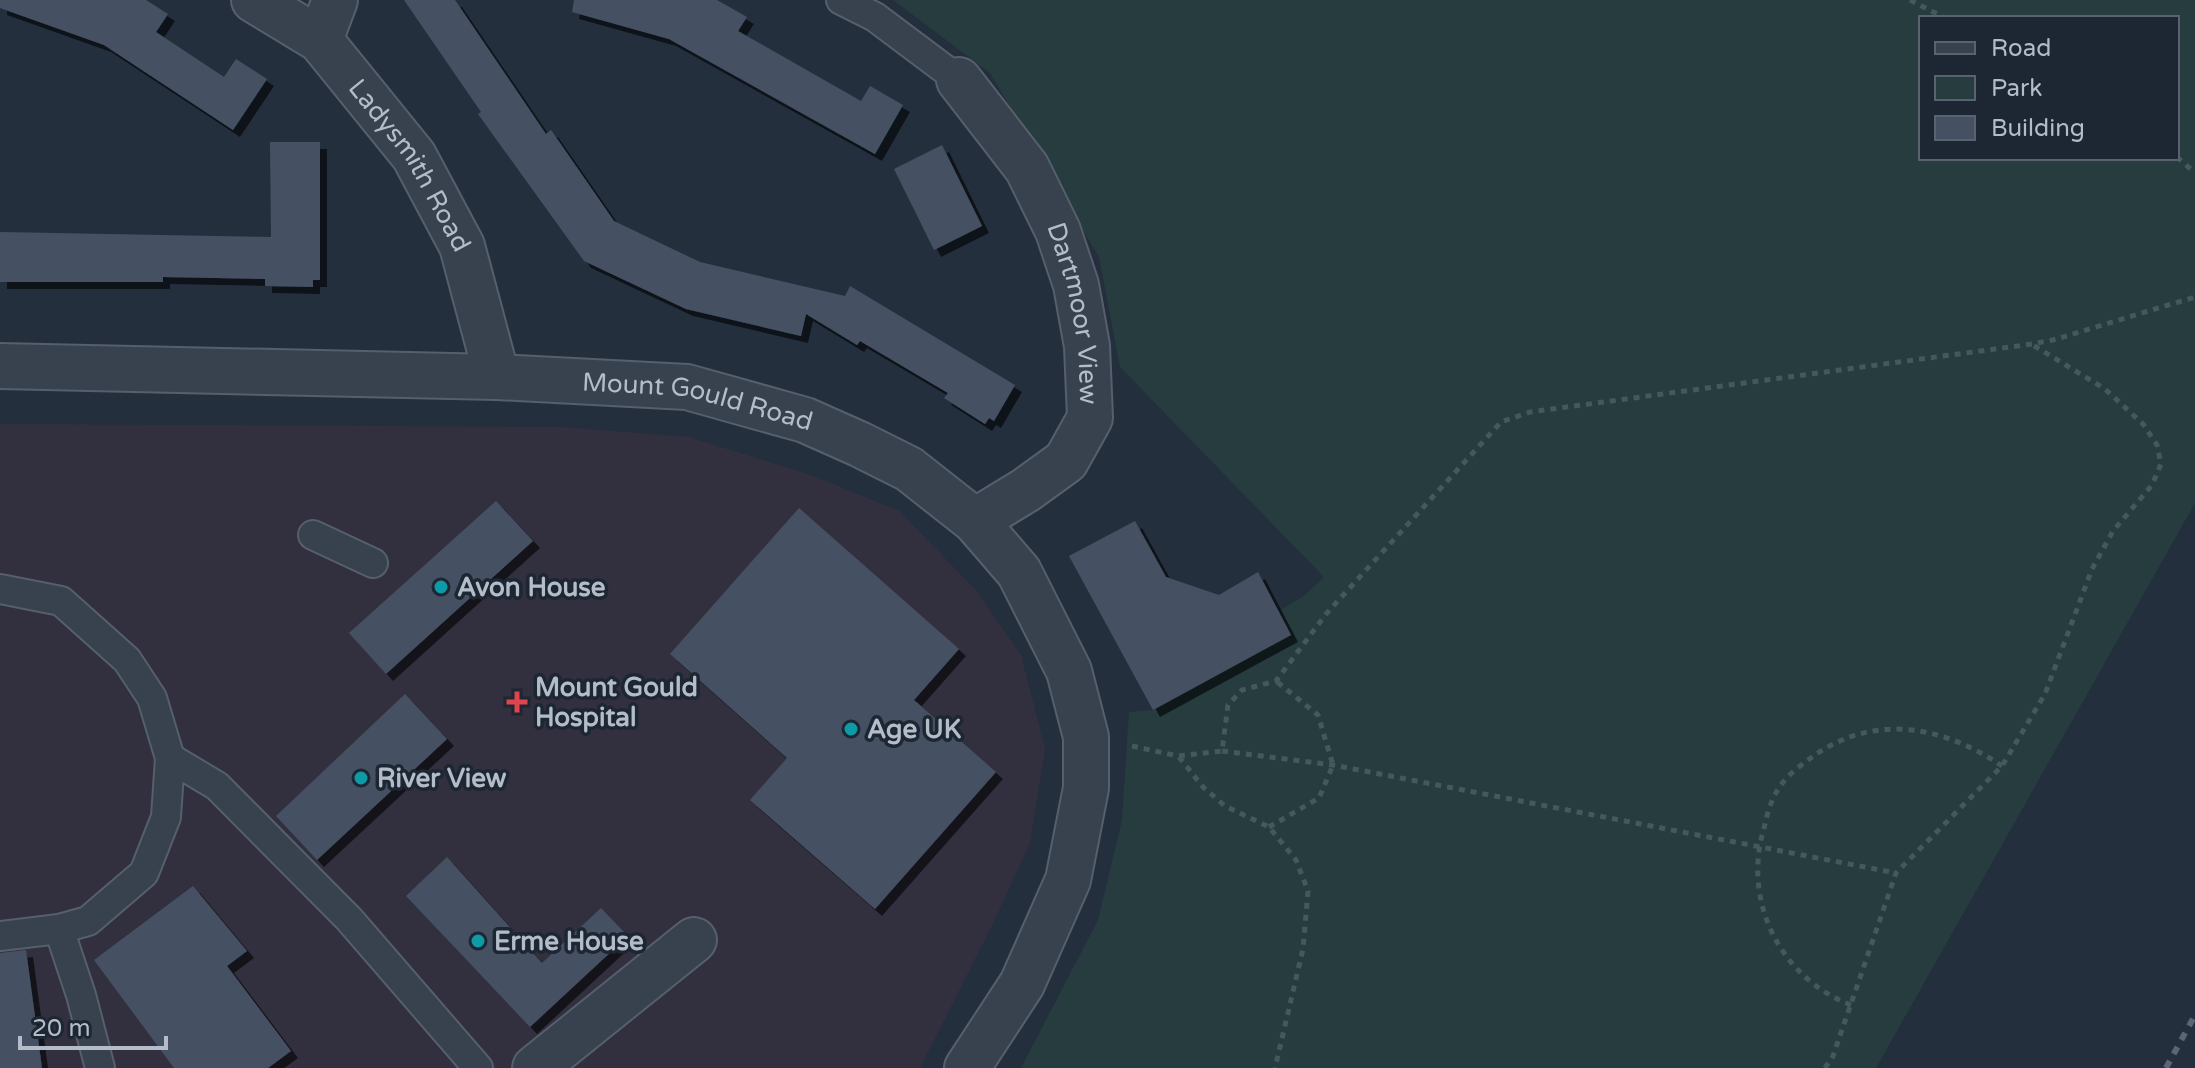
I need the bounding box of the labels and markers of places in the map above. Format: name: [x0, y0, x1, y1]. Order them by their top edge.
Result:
place label: Avon House: [457, 572, 606, 603]
marker: Avon House: [432, 578, 450, 596]
place label: Mount Gould Hospital: [535, 672, 698, 733]
marker: Mount Gould Hospital: [506, 691, 528, 713]
place label: Age UK: [867, 714, 962, 745]
marker: Age UK: [842, 720, 860, 738]
place label: River View: [377, 763, 507, 794]
marker: River View: [352, 769, 370, 787]
place label: Erme House: [494, 926, 644, 957]
marker: Erme House: [469, 932, 487, 950]

